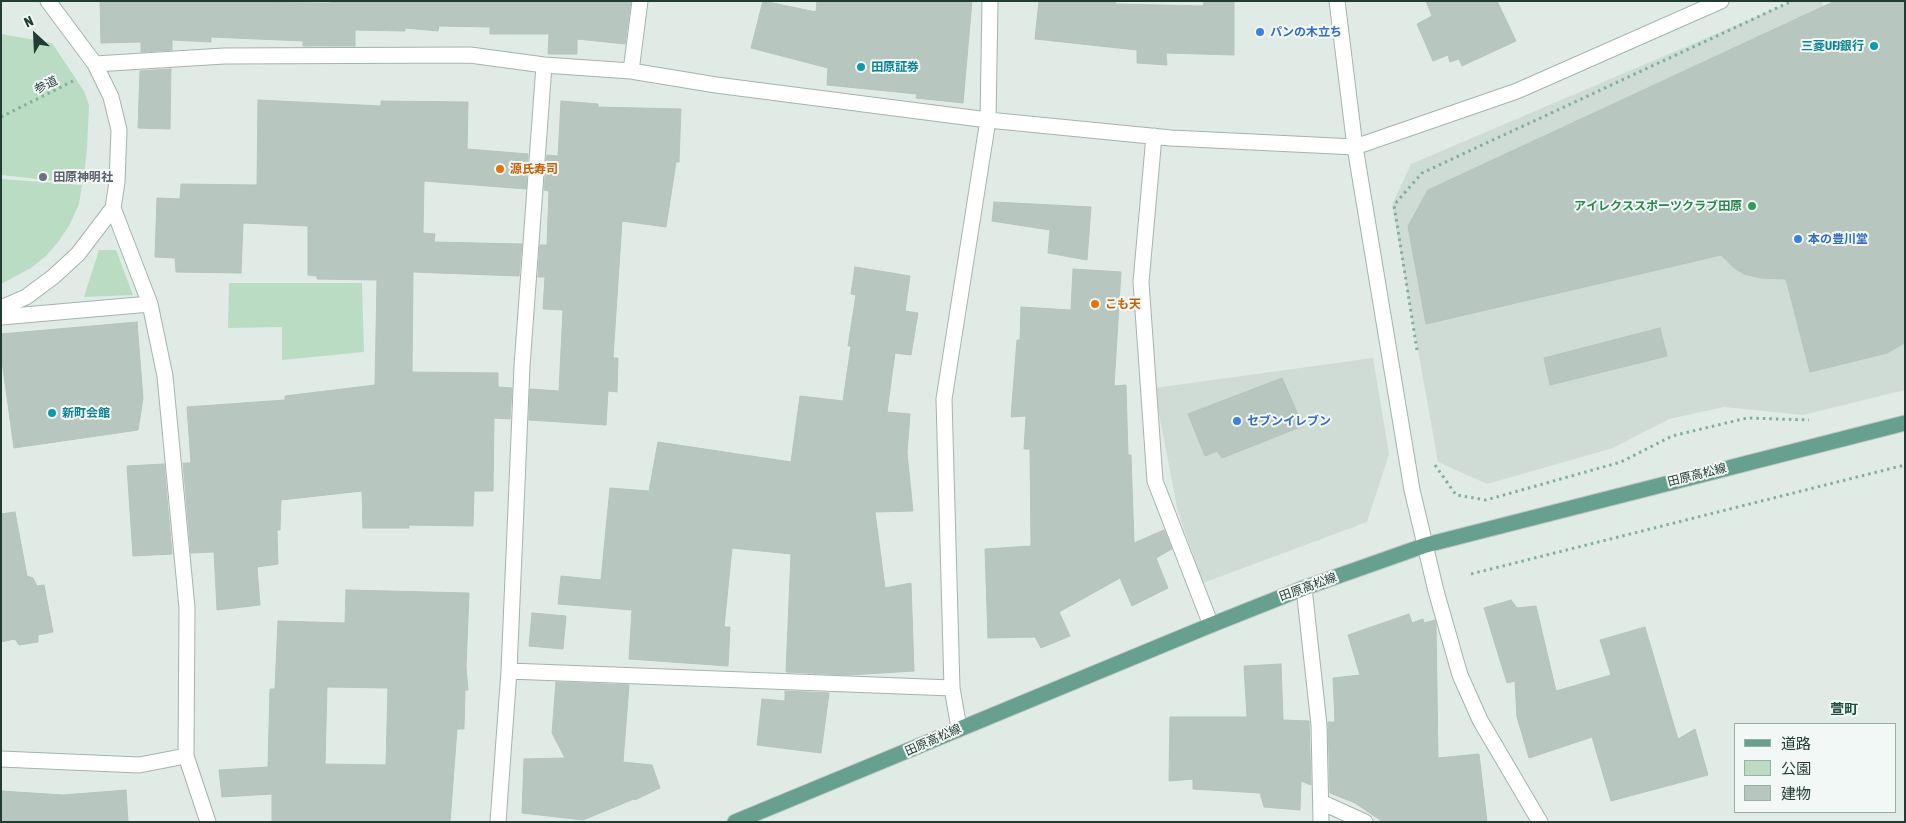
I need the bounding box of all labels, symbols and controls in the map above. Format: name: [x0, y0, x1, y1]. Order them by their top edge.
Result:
north arrow: [10, 10, 60, 60]
text: N: [22, 12, 36, 30]
place label: パンの木立ち: [1270, 25, 1342, 39]
marker: パンの木立ち: [1254, 26, 1266, 38]
place label: 三菱UFJ銀行: [1801, 39, 1864, 53]
marker: 三菱UFJ銀行: [1868, 40, 1880, 52]
place label: 田原証券: [871, 60, 919, 74]
marker: 田原証券: [855, 61, 867, 73]
street label: 参道: [32, 73, 60, 97]
place label: 源氏寿司: [510, 162, 558, 176]
marker: 源氏寿司: [494, 163, 506, 175]
place label: 田原神明社: [53, 170, 113, 184]
marker: 田原神明社: [37, 171, 49, 183]
place label: アイレクススポーツクラブ田原: [1574, 199, 1742, 213]
marker: アイレクススポーツクラブ田原: [1746, 200, 1758, 212]
place label: 本の豊川堂: [1808, 232, 1868, 246]
marker: 本の豊川堂: [1792, 233, 1804, 245]
place label: こも天: [1105, 297, 1141, 311]
marker: こも天: [1089, 298, 1101, 310]
place label: 新町会館: [62, 406, 110, 420]
marker: 新町会館: [46, 407, 58, 419]
place label: セブンイレブン: [1247, 414, 1331, 428]
marker: セブンイレブン: [1231, 415, 1243, 427]
street label: 田原高松線: [1666, 461, 1728, 489]
street label: 田原高松線: [1277, 570, 1339, 604]
district label: 萱町: [1830, 702, 1858, 718]
street label: 田原高松線: [903, 721, 963, 759]
legend: [1734, 723, 1896, 813]
text: 道路: [1781, 735, 1811, 752]
text: 公園: [1781, 760, 1811, 777]
text: 建物: [1781, 785, 1811, 802]

